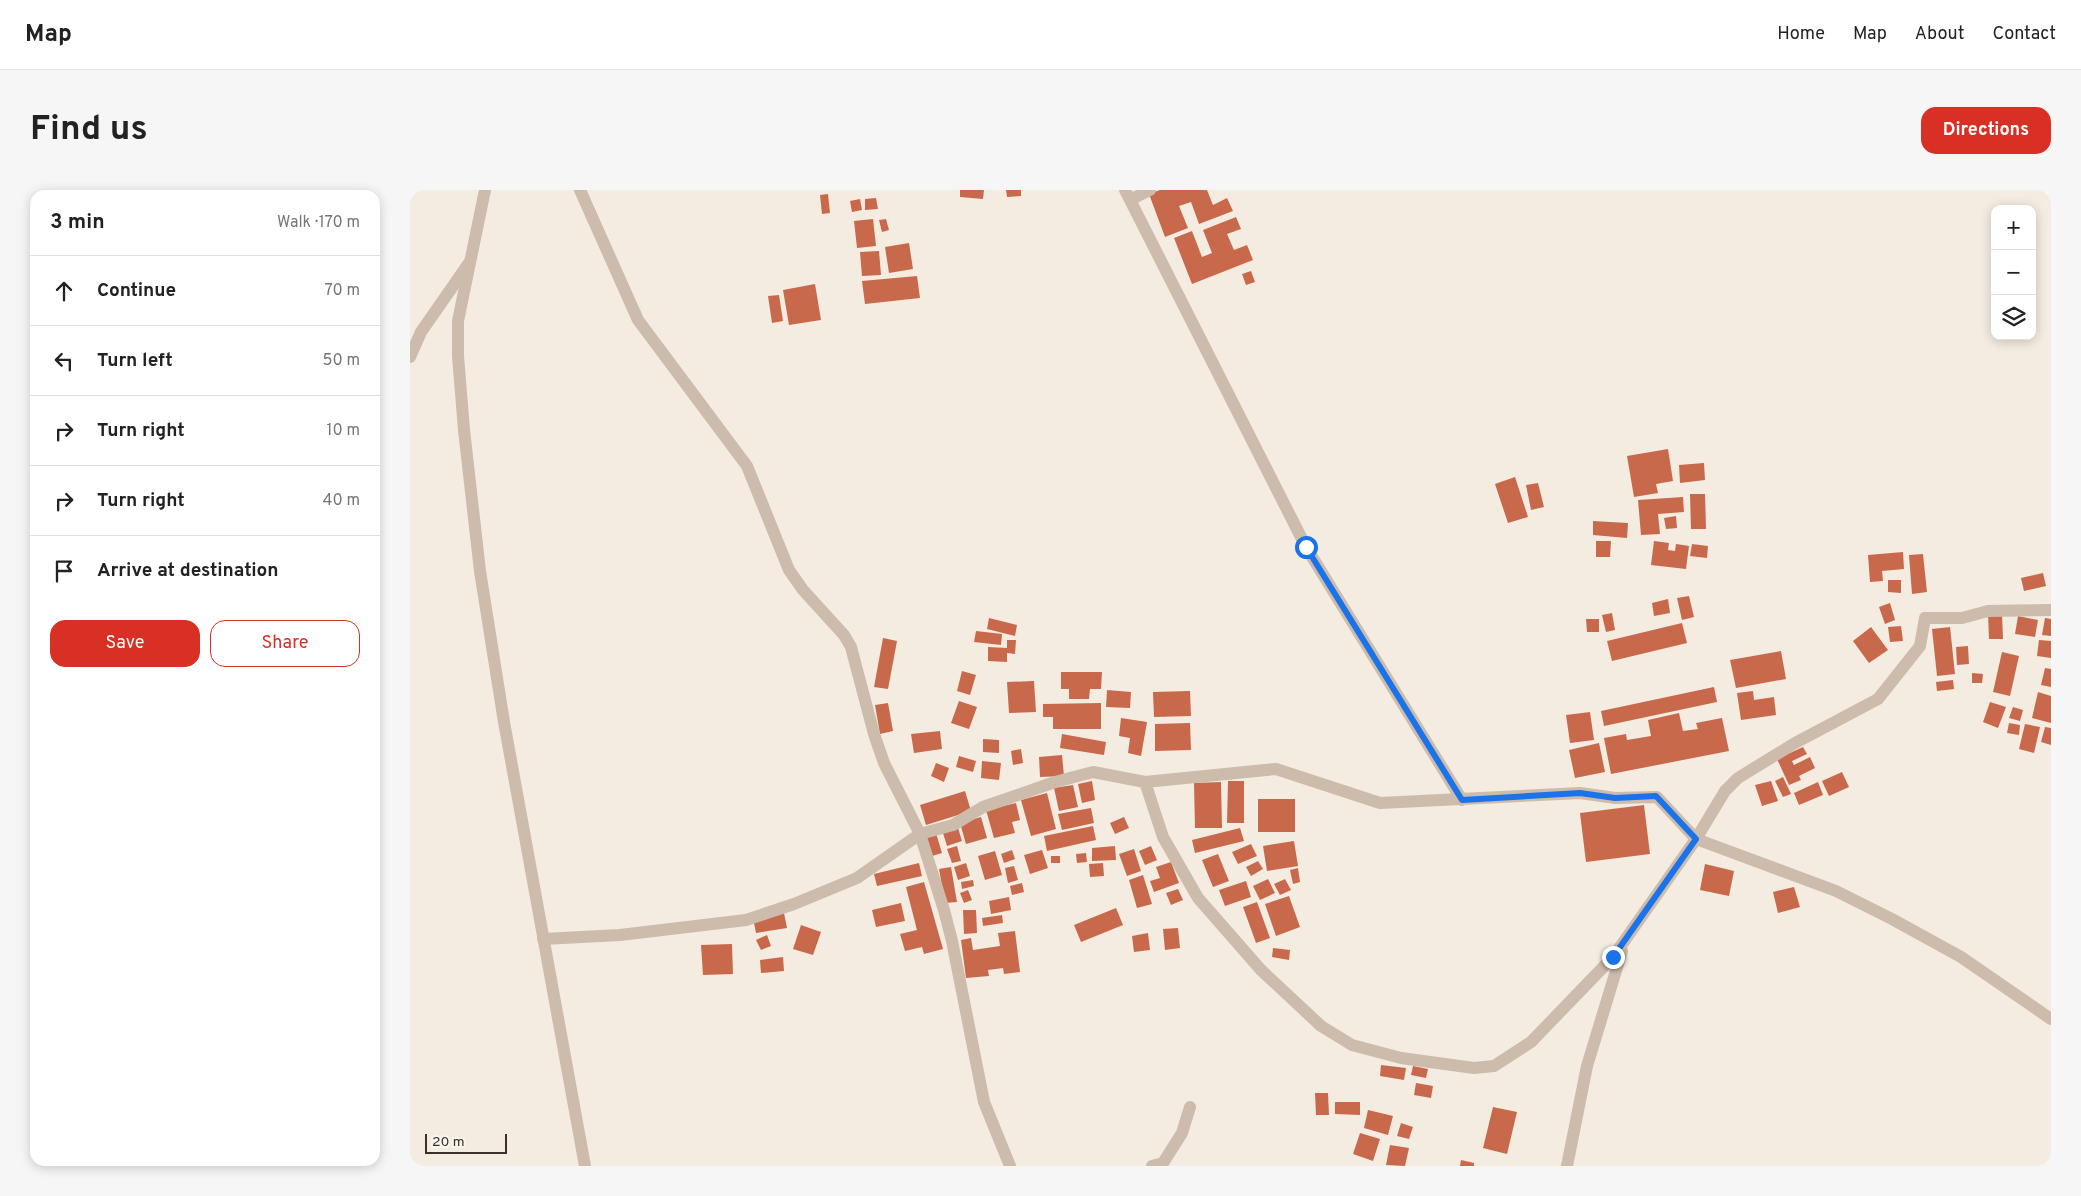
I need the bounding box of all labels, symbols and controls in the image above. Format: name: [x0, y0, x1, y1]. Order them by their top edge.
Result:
text: Map: [25, 20, 72, 50]
text: Home: [1777, 23, 1825, 46]
text: Map: [1853, 23, 1887, 46]
text: About: [1915, 23, 1964, 46]
text: Contact: [1992, 23, 2056, 46]
button: Directions: [1921, 107, 2051, 154]
text: Find us: [30, 108, 148, 152]
map controls: [1991, 205, 2036, 340]
button: +: [1991, 205, 2036, 250]
text: 3 min: [50, 209, 105, 236]
text: Walk · 170 m: [277, 213, 360, 233]
button: −: [1991, 250, 2036, 295]
icon: ahead: [50, 277, 78, 305]
text: Continue: [97, 279, 176, 303]
text: 70 m: [325, 281, 360, 301]
button: layers: [1991, 295, 2036, 340]
icon: left: [50, 347, 78, 375]
text: Turn left: [97, 349, 173, 373]
text: 50 m: [323, 351, 360, 371]
icon: right: [50, 417, 78, 445]
text: Turn right: [97, 419, 185, 443]
text: 10 m: [326, 421, 360, 441]
icon: right: [50, 487, 78, 515]
text: Turn right: [97, 489, 185, 513]
text: 40 m: [322, 491, 360, 511]
route start: [1295, 536, 1318, 559]
icon: arrive: [50, 557, 78, 585]
text: Arrive at destination: [97, 559, 278, 583]
button: Save: [50, 620, 200, 667]
button: Share: [210, 620, 360, 667]
route end: [1602, 946, 1625, 969]
scale bar: [425, 1131, 508, 1154]
text: 20 m: [432, 1134, 465, 1151]

